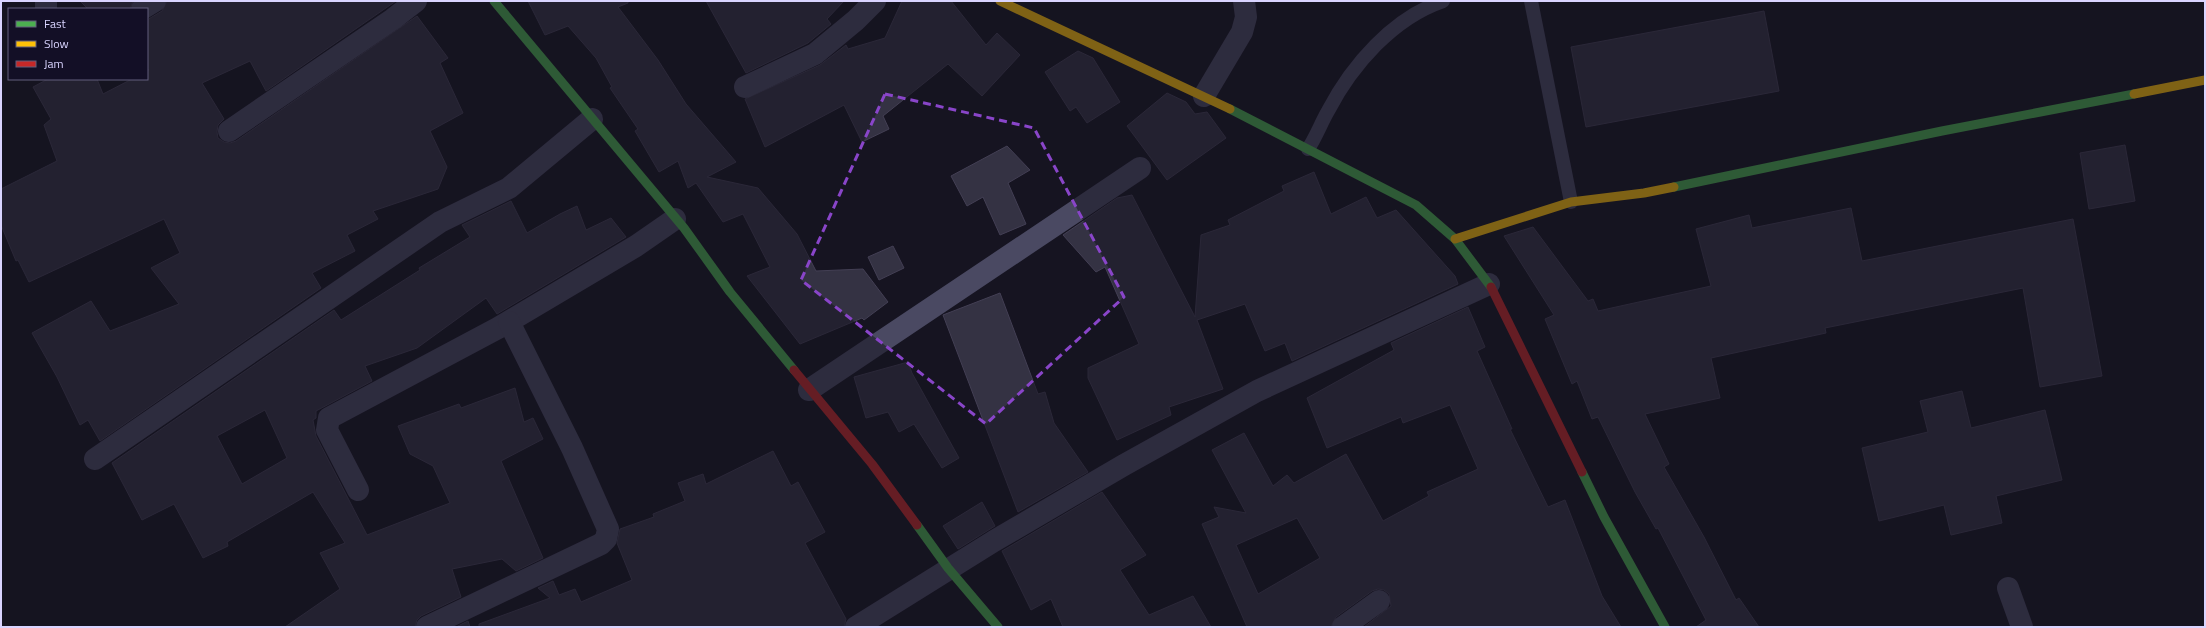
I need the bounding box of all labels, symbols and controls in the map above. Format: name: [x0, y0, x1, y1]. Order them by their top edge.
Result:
legend: [8, 8, 148, 80]
text: Fast: [44, 14, 67, 33]
text: Slow: [44, 34, 69, 53]
text: Jam: [44, 54, 64, 73]

